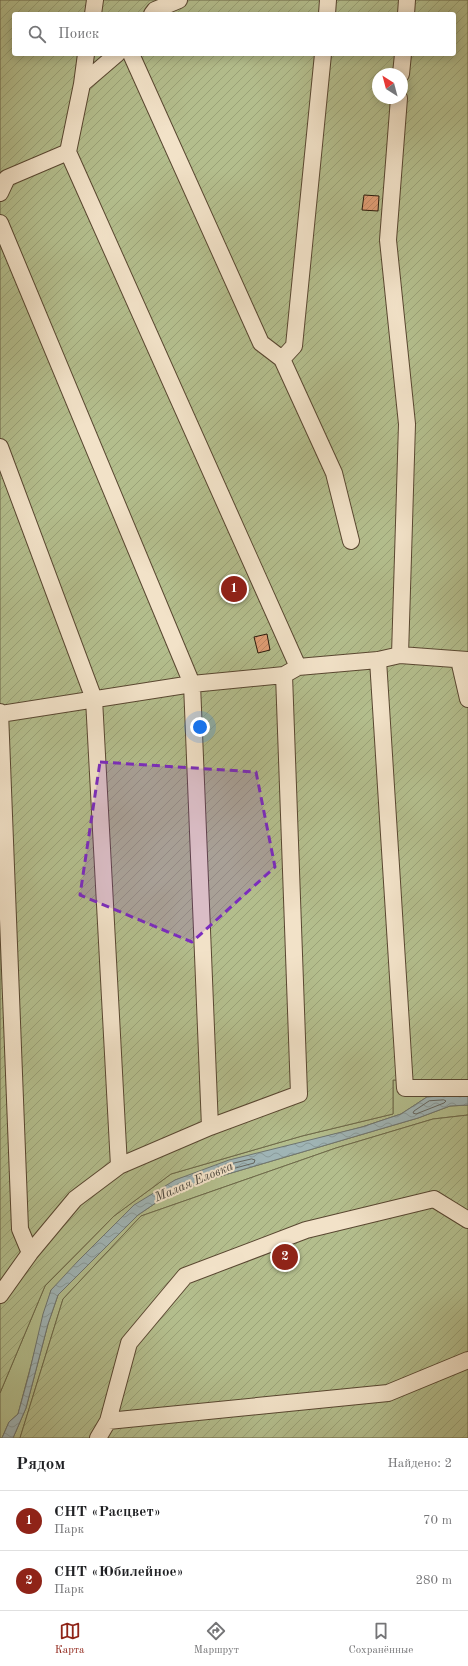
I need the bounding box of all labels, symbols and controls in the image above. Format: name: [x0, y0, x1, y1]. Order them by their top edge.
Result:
search box: [12, 12, 456, 56]
icon: search: [26, 23, 48, 45]
text: Поиск: [58, 27, 99, 42]
north arrow: [372, 68, 408, 104]
pin: 1: [221, 574, 247, 604]
your location: [190, 717, 210, 737]
water label: Малая Еловка: [152, 1159, 235, 1205]
pin: 2: [272, 1242, 298, 1272]
text: Рядом: [16, 1456, 65, 1473]
text: Найдено: 2: [388, 1457, 452, 1470]
text: СНТ «Расцвет»: [54, 1505, 161, 1520]
text: 1: [25, 1514, 33, 1527]
text: 70 m: [423, 1514, 452, 1527]
text: Парк: [54, 1523, 84, 1536]
text: СНТ «Юбилейное»: [54, 1565, 184, 1580]
text: 2: [25, 1574, 33, 1587]
text: 280 m: [415, 1574, 452, 1587]
text: Парк: [54, 1583, 84, 1596]
tab: Карта: [55, 1620, 84, 1658]
tab: Маршрут: [194, 1620, 239, 1658]
tab: Сохранённые: [348, 1620, 413, 1658]

